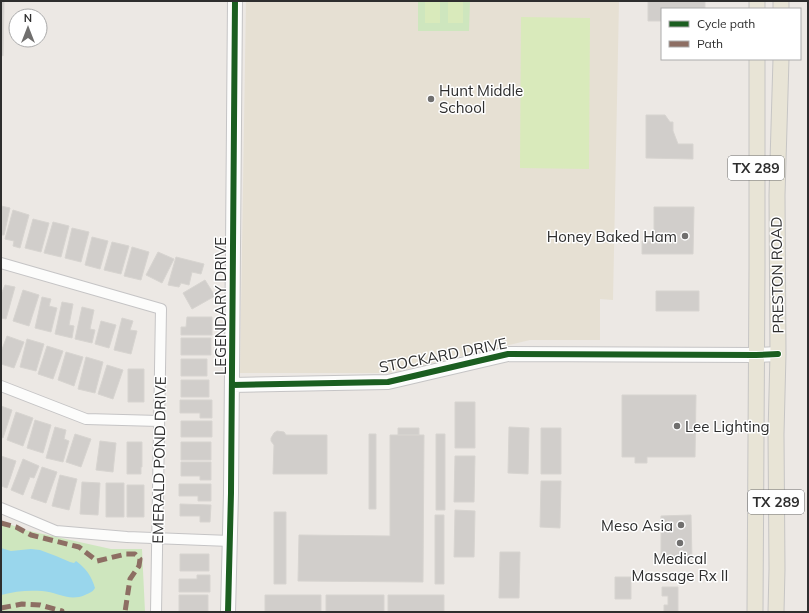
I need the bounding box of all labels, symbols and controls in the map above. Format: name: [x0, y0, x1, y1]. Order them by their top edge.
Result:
north arrow: [8, 8, 48, 48]
legend: [661, 8, 801, 60]
text: N: [24, 11, 32, 25]
text: Cycle path: [697, 16, 755, 31]
text: Path: [697, 36, 723, 51]
place label: Hunt Middle School: [439, 81, 523, 117]
marker: Hunt Middle School: [426, 94, 436, 104]
road number: TX 289: [728, 156, 784, 180]
street label: PRESTON ROAD: [766, 216, 788, 334]
place label: Honey Baked Ham: [547, 227, 677, 246]
marker: Honey Baked Ham: [680, 231, 690, 241]
street label: LEGENDARY DRIVE: [211, 237, 230, 375]
street label: STOCKARD DRIVE: [378, 333, 509, 377]
street label: EMERALD POND DRIVE: [148, 376, 170, 544]
place label: Lee Lighting: [685, 417, 770, 436]
marker: Lee Lighting: [672, 421, 682, 431]
road number: TX 289: [748, 490, 804, 514]
place label: Meso Asia: [601, 516, 673, 535]
marker: Meso Asia: [676, 520, 686, 530]
marker: Medical Massage Rx II: [675, 538, 685, 548]
place label: Medical Massage Rx II: [632, 549, 728, 585]

